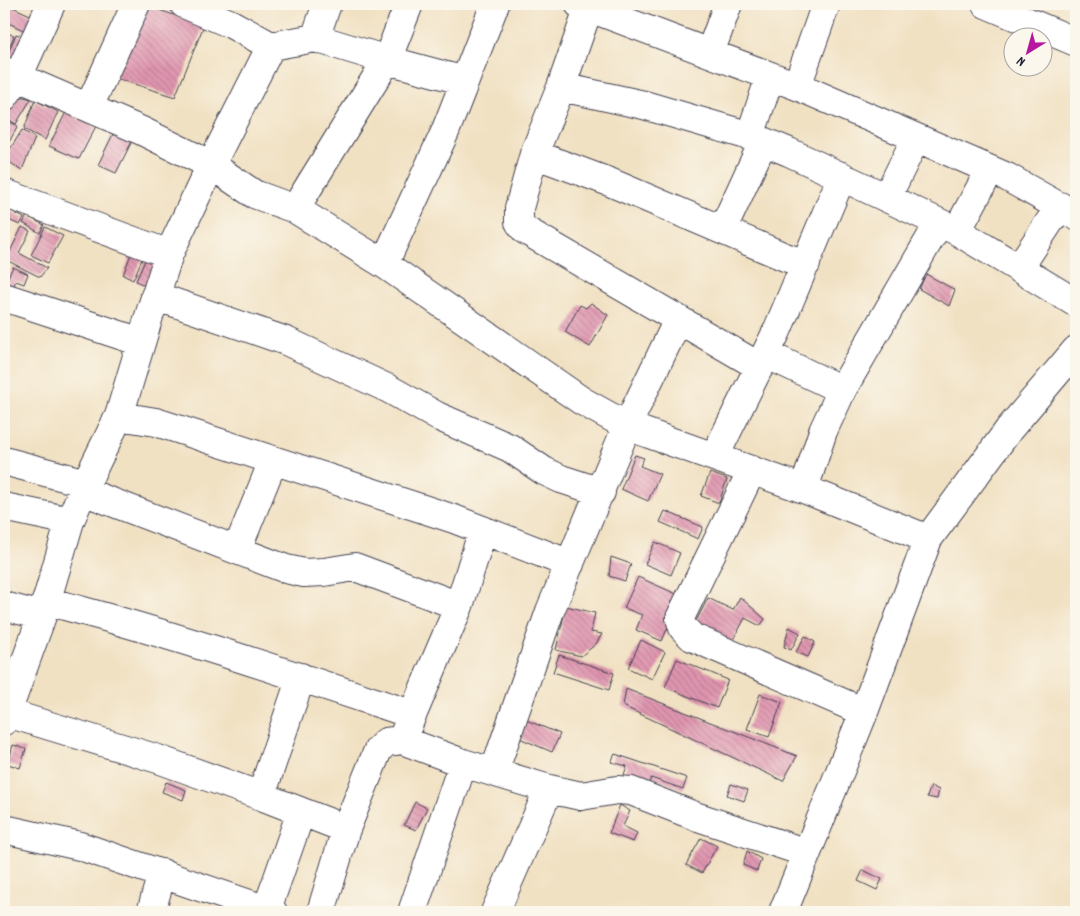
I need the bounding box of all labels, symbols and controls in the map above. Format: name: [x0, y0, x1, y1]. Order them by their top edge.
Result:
north arrow: [1002, 28, 1052, 78]
text: N: [1013, 51, 1030, 71]

